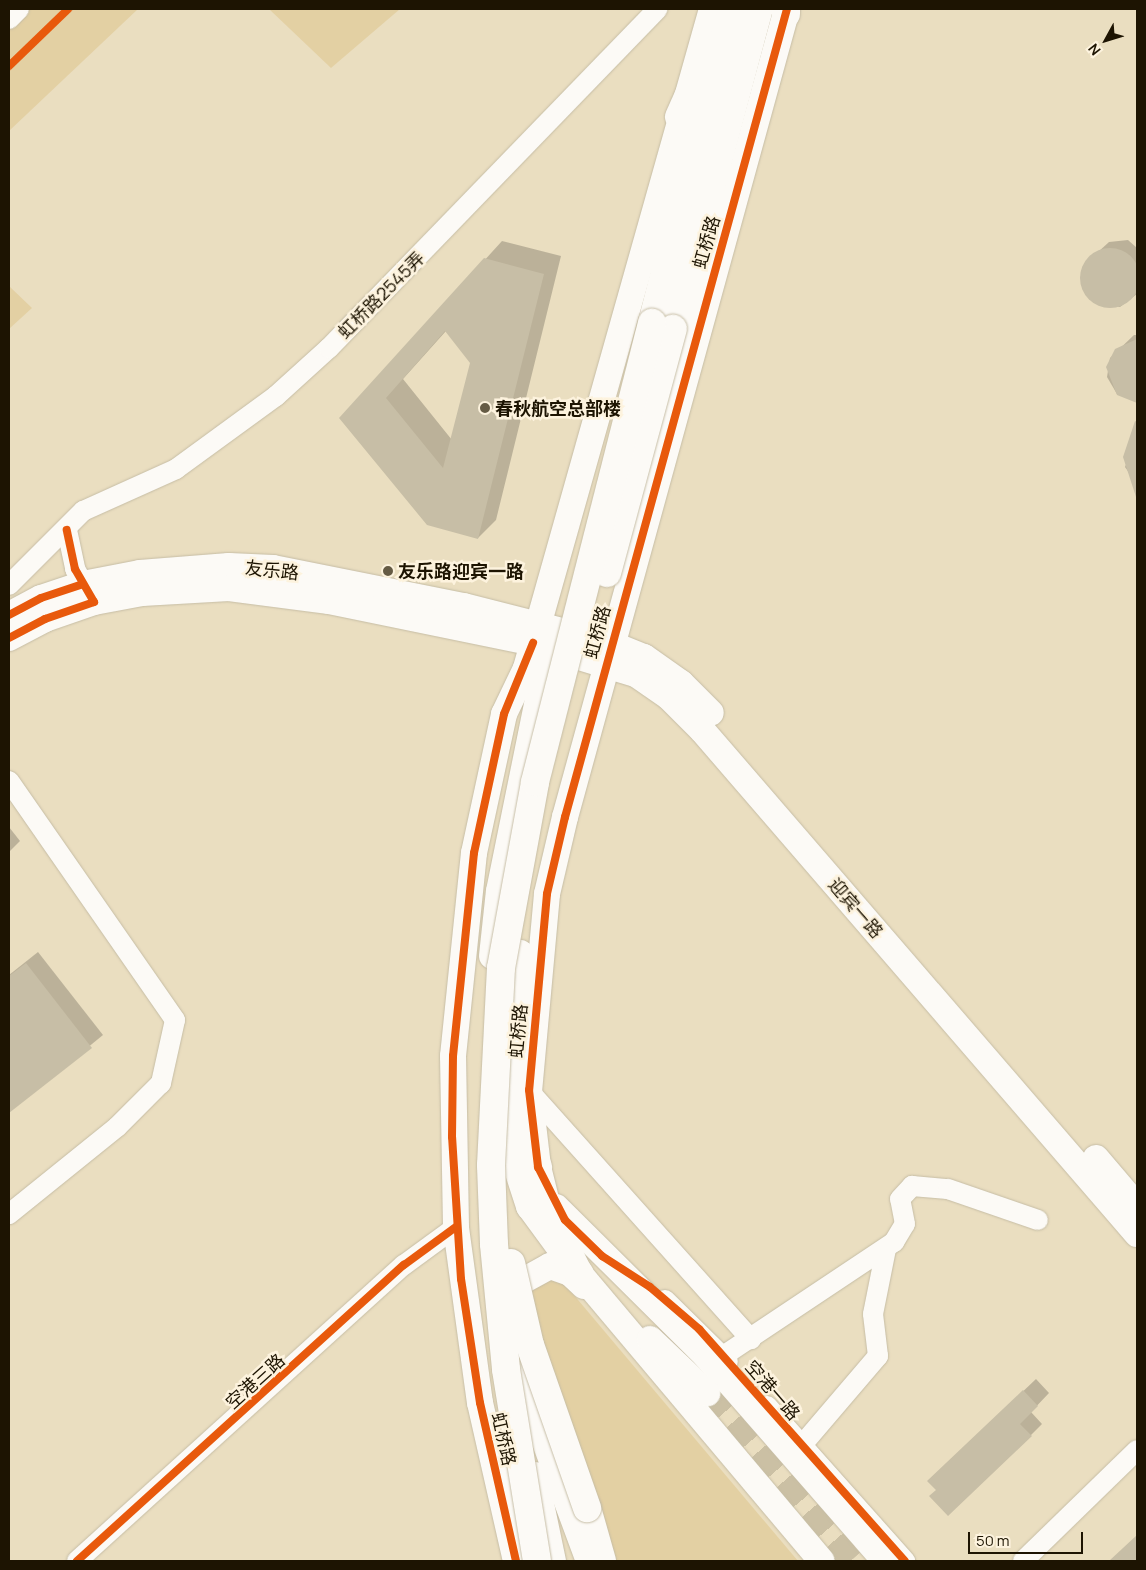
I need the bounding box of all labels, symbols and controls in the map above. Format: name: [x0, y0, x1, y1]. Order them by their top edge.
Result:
north arrow: [1081, 15, 1131, 65]
text: N: [1083, 40, 1105, 60]
street label: 虹桥路: [688, 213, 724, 271]
street label: 虹桥路2545弄: [333, 247, 429, 343]
place label: 春秋航空总部楼: [495, 397, 621, 419]
marker: 春秋航空总部楼: [479, 402, 491, 414]
street label: 友乐路: [244, 556, 300, 584]
place label: 友乐路迎宾一路: [398, 560, 524, 582]
marker: 友乐路迎宾一路: [382, 565, 394, 577]
street label: 虹桥路: [580, 603, 614, 661]
street label: 迎宾一路: [824, 874, 888, 942]
street label: 虹桥路: [505, 1003, 531, 1059]
street label: 空港三路: [221, 1349, 289, 1413]
street label: 空港一路: [741, 1356, 805, 1424]
street label: 虹桥路: [487, 1410, 521, 1468]
scale bar: [971, 1522, 1086, 1554]
text: 50 m: [976, 1530, 1010, 1551]

